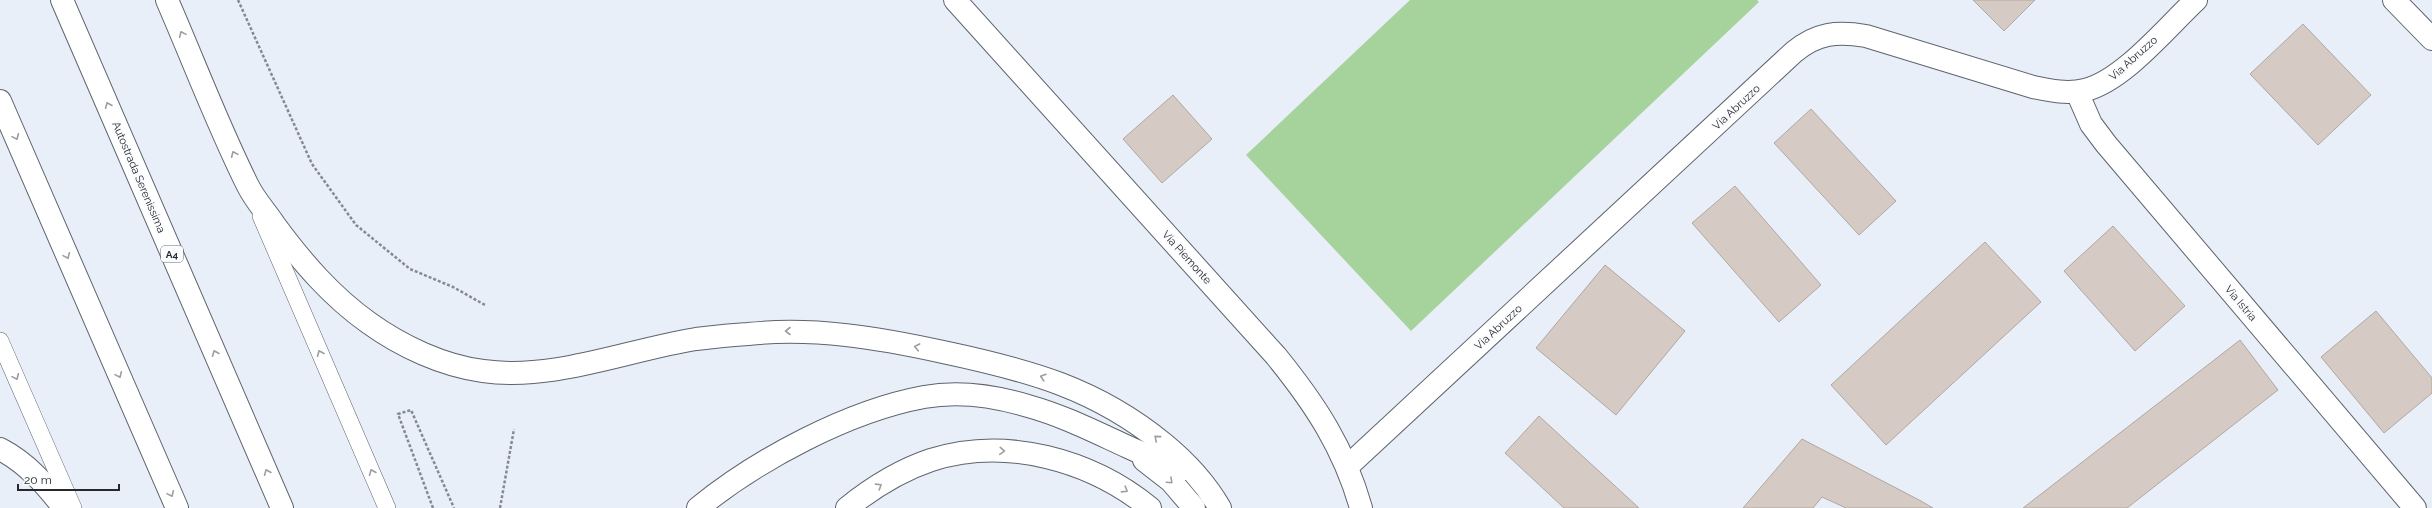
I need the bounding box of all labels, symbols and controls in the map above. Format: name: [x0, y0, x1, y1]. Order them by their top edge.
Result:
one-way arrow: [179, 31, 187, 39]
street label: Via Abruzzo: [2107, 33, 2160, 83]
street label: Via Abruzzo: [1710, 82, 1763, 133]
one-way arrow: [104, 102, 112, 109]
street label: Autostrada Serenissima: [109, 120, 168, 235]
one-way arrow: [11, 133, 19, 140]
one-way arrow: [231, 150, 239, 158]
street label: Via Piemonte: [1159, 228, 1214, 287]
road number: A4: [161, 246, 183, 262]
one-way arrow: [63, 252, 71, 259]
street label: Via Istria: [2222, 283, 2259, 324]
street label: Via Abruzzo: [1472, 302, 1525, 353]
one-way arrow: [785, 327, 791, 335]
one-way arrow: [914, 343, 920, 351]
one-way arrow: [317, 349, 325, 357]
one-way arrow: [212, 350, 220, 357]
one-way arrow: [114, 371, 122, 378]
one-way arrow: [11, 373, 19, 380]
one-way arrow: [1040, 374, 1047, 382]
one-way arrow: [1154, 436, 1162, 443]
one-way arrow: [999, 447, 1005, 456]
scale bar: [18, 466, 119, 492]
one-way arrow: [263, 469, 271, 476]
one-way arrow: [368, 469, 376, 476]
text: 20 m: [24, 473, 52, 487]
one-way arrow: [1165, 477, 1173, 484]
one-way arrow: [875, 483, 882, 490]
one-way arrow: [1121, 485, 1128, 493]
one-way arrow: [166, 490, 174, 498]

